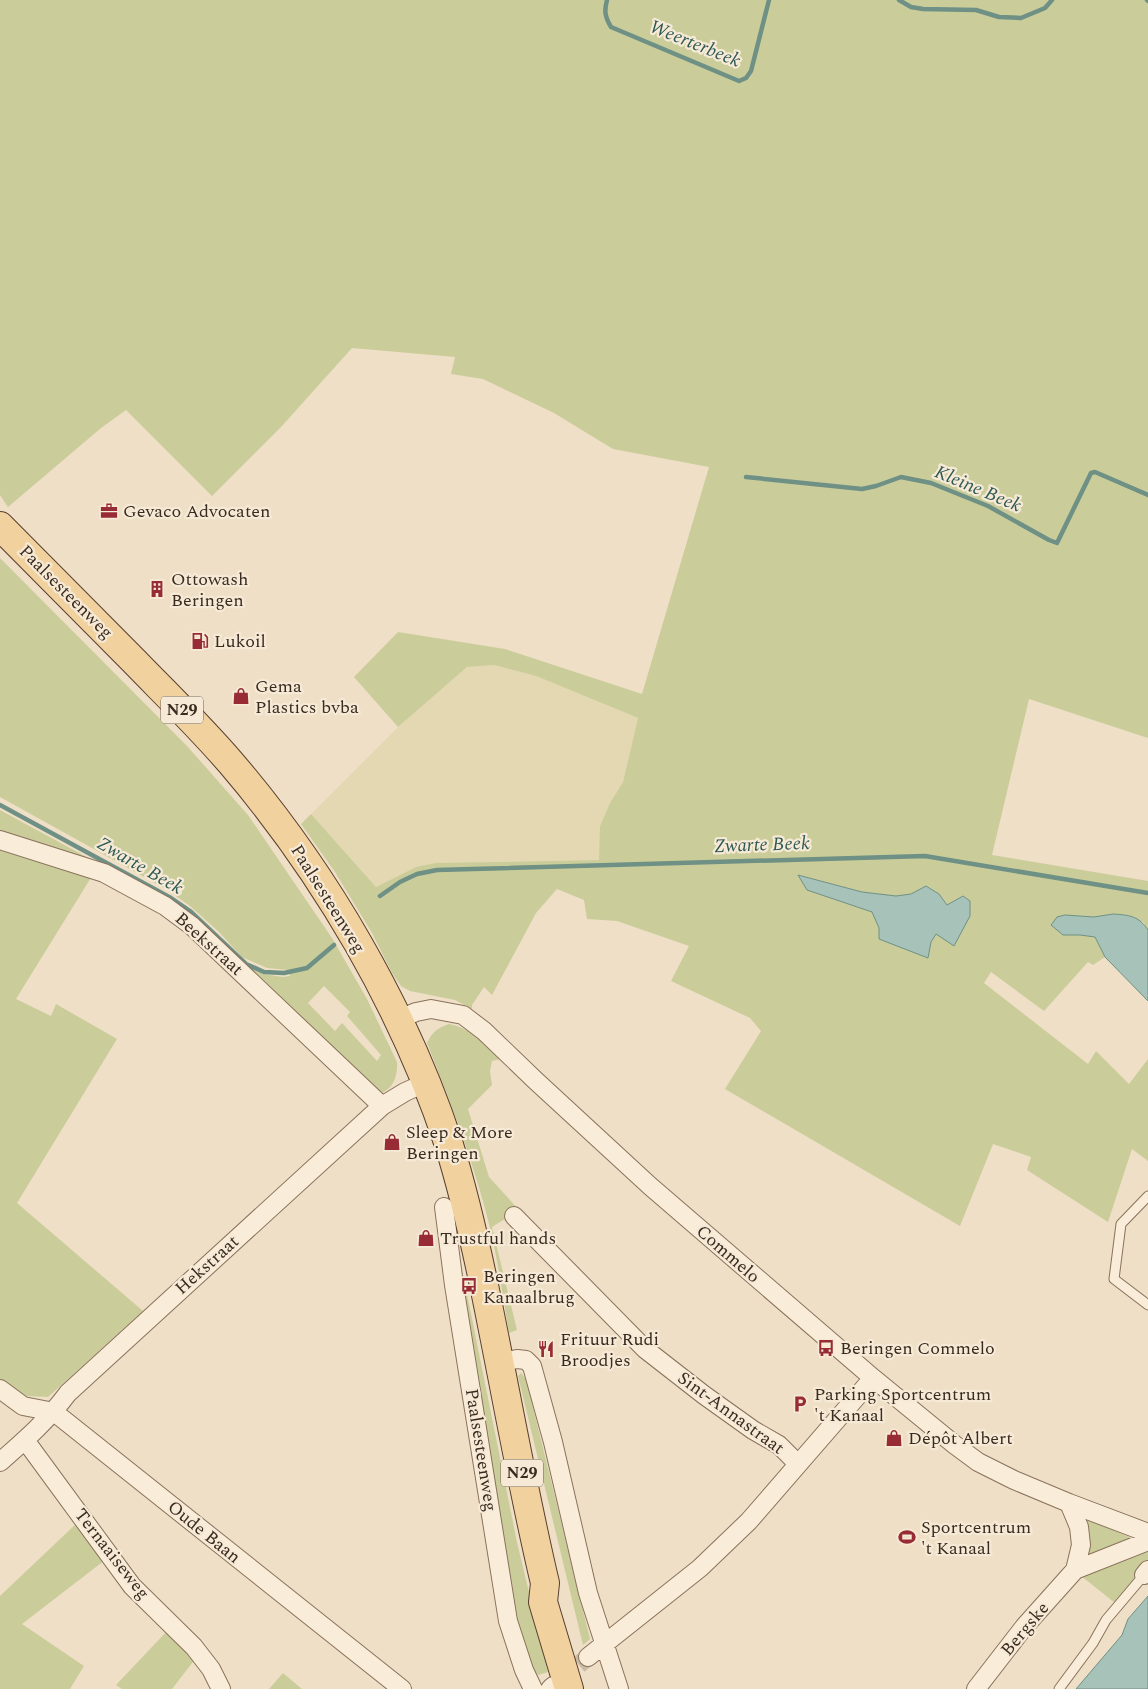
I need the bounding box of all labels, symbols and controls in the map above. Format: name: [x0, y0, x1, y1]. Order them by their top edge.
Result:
water label: Weerterbeek: [645, 13, 745, 76]
water label: Kleine Beek: [930, 458, 1026, 520]
place label: Gevaco Advocaten: [123, 498, 270, 525]
office icon: Gevaco Advocaten: [99, 501, 119, 521]
street label: Paalsesteenweg: [13, 539, 119, 645]
place label: Ottowash Beringen: [171, 566, 249, 614]
building icon: Ottowash Beringen: [147, 579, 167, 599]
place label: Lukoil: [214, 628, 266, 655]
fuel station icon: Lukoil: [190, 631, 210, 651]
place label: Gema Plastics bvba: [255, 673, 359, 721]
shop icon: Gema Plastics bvba: [231, 686, 251, 706]
road number: N29: [161, 696, 203, 724]
water label: Zwarte Beek: [91, 829, 189, 903]
water label: Zwarte Beek: [714, 829, 811, 861]
street label: Paalsesteenweg: [284, 839, 372, 959]
street label: Beekstraat: [169, 906, 249, 982]
place label: Sleep & More Beringen: [406, 1119, 513, 1167]
shop icon: Sleep & More Beringen: [382, 1132, 402, 1152]
street label: Commelo: [690, 1218, 766, 1290]
place label: Trustful hands: [440, 1225, 556, 1252]
shop icon: Trustful hands: [416, 1228, 436, 1248]
street label: Hekstraat: [169, 1229, 245, 1301]
place label: Beringen Kanaalbrug: [483, 1263, 575, 1311]
bus stop icon: Beringen Kanaalbrug: [459, 1276, 479, 1296]
place label: Frituur Rudi Broodjes: [560, 1326, 659, 1374]
place label: Beringen Commelo: [840, 1335, 995, 1362]
bus stop icon: Beringen Commelo: [816, 1338, 836, 1358]
restaurant icon: Frituur Rudi Broodjes: [536, 1339, 556, 1359]
street label: Sint-Annastraat: [672, 1365, 790, 1461]
place label: Parking Sportcentrum 't Kanaal: [814, 1381, 991, 1429]
street label: Paalsesteenweg: [458, 1387, 504, 1513]
parking icon: Parking Sportcentrum 't Kanaal: [790, 1394, 810, 1414]
place label: Dépôt Albert: [908, 1425, 1013, 1452]
shop icon: Dépôt Albert: [884, 1428, 904, 1448]
road number: N29: [501, 1460, 543, 1486]
street label: Oude Baan: [161, 1494, 247, 1570]
street label: Ternaaiseweg: [68, 1503, 156, 1605]
place label: Sportcentrum 't Kanaal: [921, 1514, 1031, 1562]
sports icon: Sportcentrum 't Kanaal: [897, 1527, 917, 1547]
street label: Bergske: [994, 1596, 1056, 1662]

